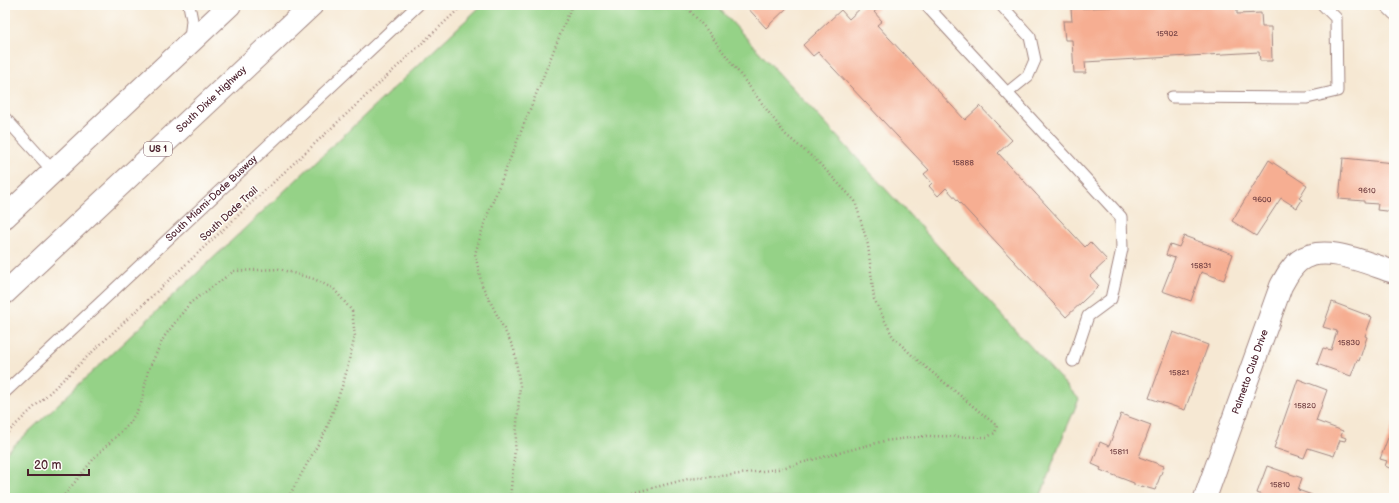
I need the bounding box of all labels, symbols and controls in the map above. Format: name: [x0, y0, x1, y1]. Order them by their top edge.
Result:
house number: 15902: [1156, 29, 1178, 38]
street label: South Dixie Highway: [174, 63, 249, 135]
road number: US 1: [144, 142, 172, 156]
street label: South Miami-Dade Busway: [163, 152, 260, 244]
house number: 15888: [952, 158, 974, 167]
street label: South Dade Trail: [198, 184, 260, 244]
house number: 9610: [1358, 186, 1376, 195]
house number: 9600: [1253, 195, 1272, 204]
house number: 15831: [1191, 261, 1211, 270]
street label: Palmetto Club Drive: [1230, 328, 1271, 416]
house number: 15830: [1338, 338, 1360, 347]
house number: 15821: [1169, 368, 1189, 377]
house number: 15820: [1294, 401, 1316, 410]
house number: 15811: [1110, 447, 1128, 456]
scale bar: [28, 451, 89, 477]
text: 20 m: [34, 458, 61, 473]
house number: 15810: [1270, 480, 1290, 489]

